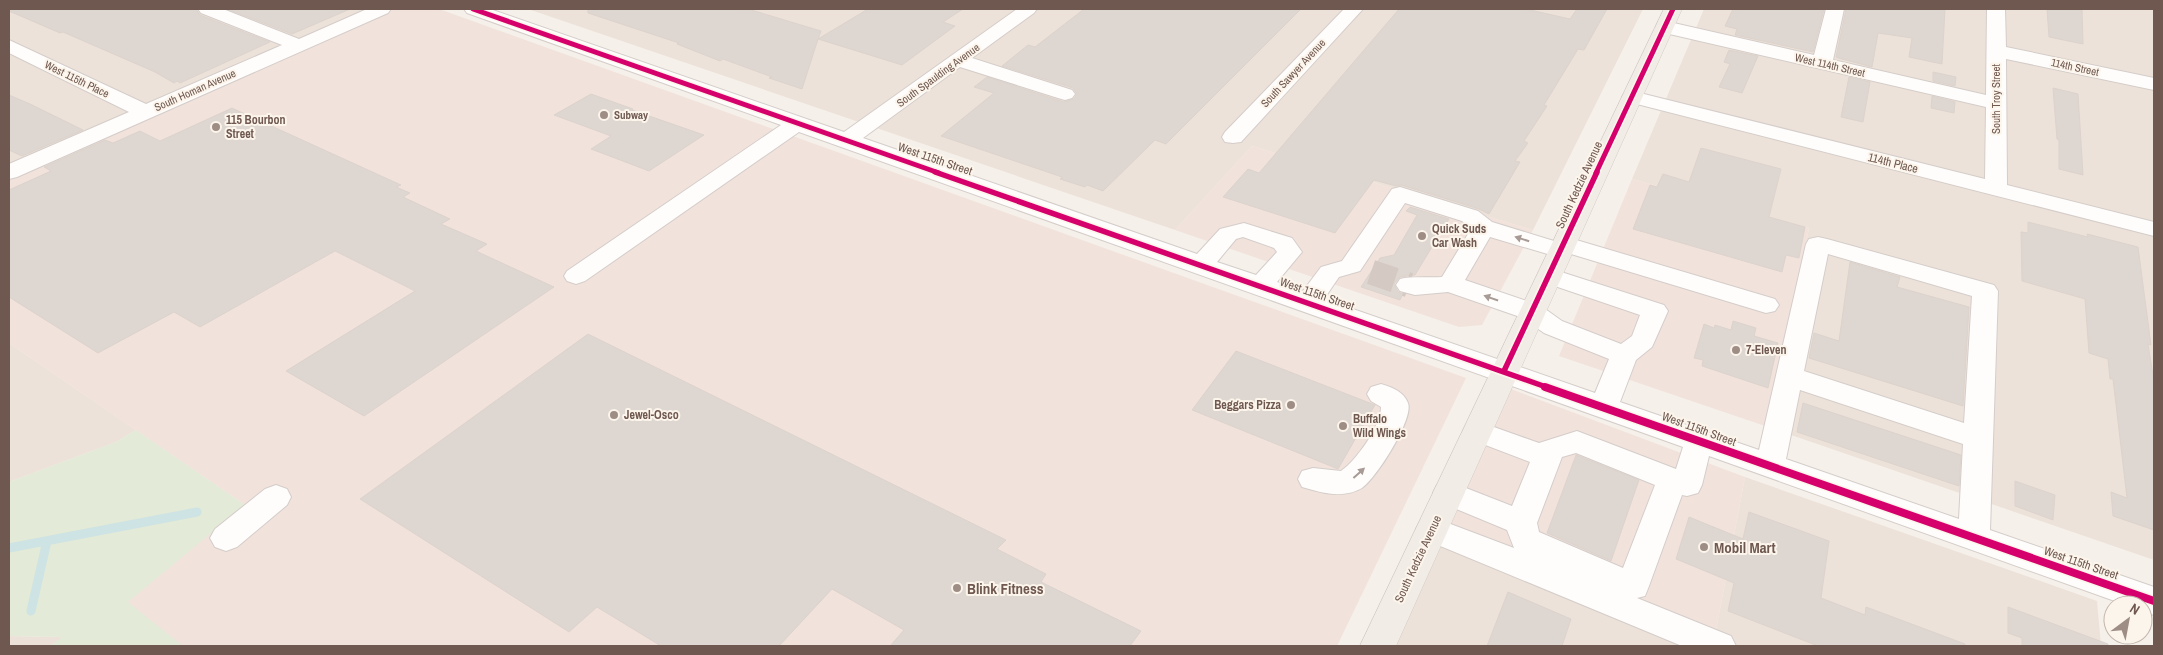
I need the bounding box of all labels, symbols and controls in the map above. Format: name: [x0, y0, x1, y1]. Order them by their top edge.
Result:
street label: South Sawyer Avenue: [1258, 36, 1328, 110]
street label: South Spaulding Avenue: [894, 40, 982, 110]
street label: West 114th Street: [1794, 50, 1867, 80]
street label: 114th Street: [2050, 55, 2101, 79]
street label: West 115th Place: [43, 57, 111, 101]
street label: South Troy Street: [1989, 63, 2003, 134]
street label: South Homan Avenue: [152, 66, 238, 114]
place label: Subway: [614, 108, 648, 122]
marker: Subway: [598, 109, 610, 121]
place label: 115 Bourbon Street: [226, 112, 286, 142]
marker: 115 Bourbon Street: [210, 121, 222, 133]
street label: West 115th Street: [896, 139, 975, 179]
street label: South Kedzie Avenue: [1552, 139, 1606, 231]
street label: 114th Place: [1866, 149, 1920, 177]
place label: Quick Suds Car Wash: [1432, 221, 1487, 251]
marker: Quick Suds Car Wash: [1416, 230, 1428, 242]
one-way arrow: [1515, 234, 1530, 242]
street label: West 115th Street: [1278, 274, 1357, 314]
one-way arrow: [1483, 293, 1498, 301]
place label: 7-Eleven: [1746, 342, 1786, 358]
marker: 7-Eleven: [1730, 344, 1742, 356]
place label: Beggars Pizza: [1214, 397, 1282, 413]
marker: Beggars Pizza: [1285, 399, 1297, 411]
place label: Jewel-Osco: [624, 407, 679, 423]
street label: West 115th Street: [1660, 408, 1739, 450]
marker: Jewel-Osco: [608, 409, 620, 421]
place label: Buffalo Wild Wings: [1353, 411, 1406, 441]
marker: Buffalo Wild Wings: [1337, 420, 1349, 432]
one-way arrow: [1352, 467, 1364, 479]
street label: South Kedzie Avenue: [1391, 513, 1445, 605]
place label: Mobil Mart: [1714, 537, 1776, 558]
marker: Mobil Mart: [1698, 541, 1710, 553]
street label: West 115th Street: [2042, 543, 2121, 583]
place label: Blink Fitness: [967, 578, 1044, 599]
marker: Blink Fitness: [951, 582, 963, 594]
north arrow: [2103, 595, 2153, 645]
text: N: [2127, 599, 2143, 619]

